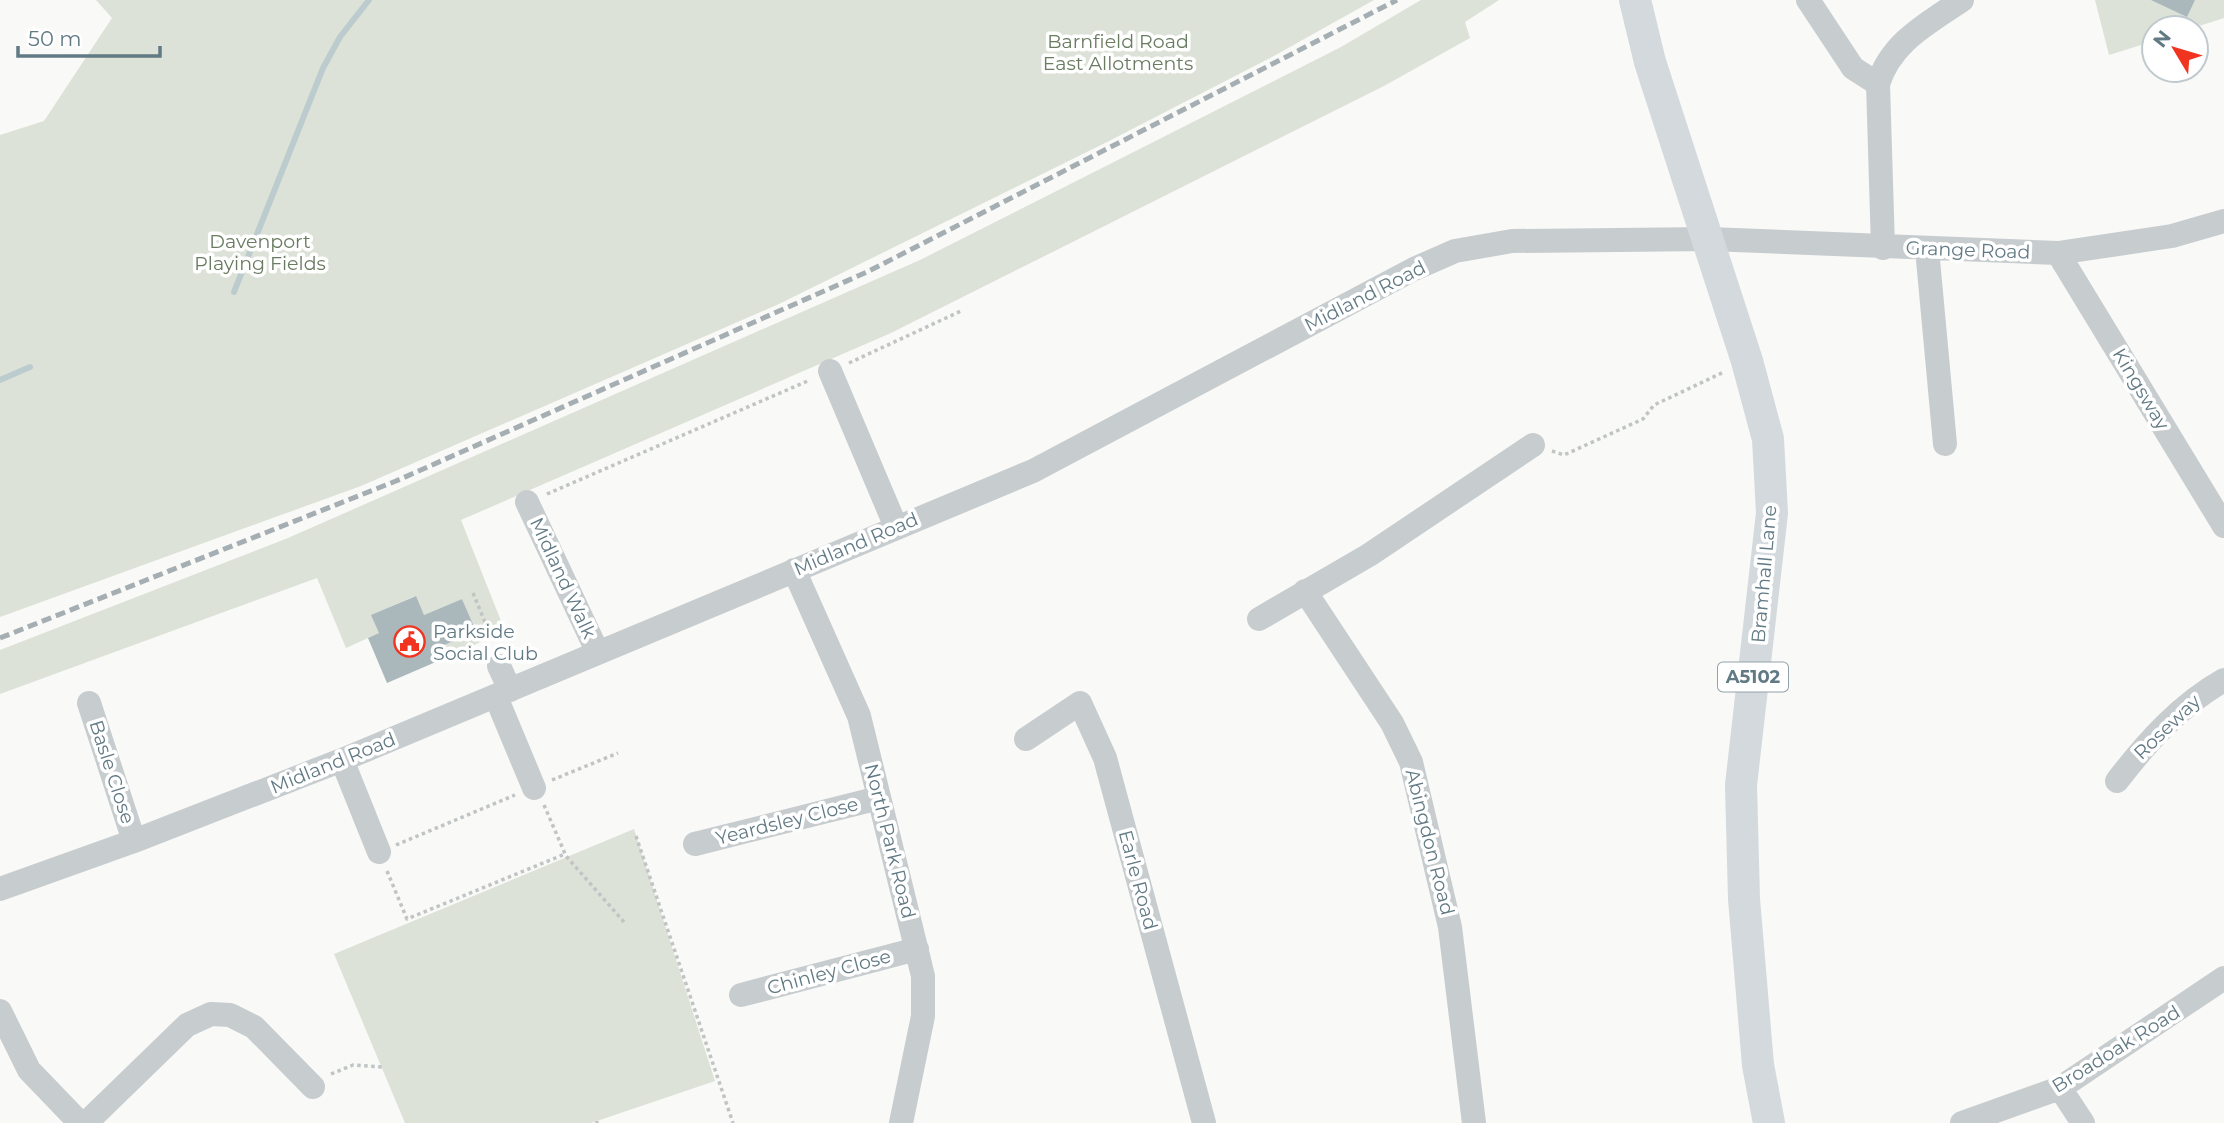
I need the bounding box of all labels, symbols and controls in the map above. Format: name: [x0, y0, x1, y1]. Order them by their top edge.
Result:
scale bar: [18, 14, 159, 58]
north arrow: [2140, 14, 2210, 84]
text: 50 m: [28, 26, 82, 51]
text: N: [2148, 26, 2176, 52]
park label: Barnfield Road East Allotments: [1043, 30, 1193, 75]
park label: Davenport Playing Fields: [194, 230, 326, 275]
street label: Grange Road: [1905, 236, 2031, 264]
street label: Midland Road: [1301, 256, 1429, 336]
street label: Kingsway: [2108, 344, 2175, 435]
street label: Bramhall Lane: [1747, 504, 1781, 644]
street label: Midland Road: [790, 507, 922, 581]
street label: Midland Walk: [525, 514, 601, 643]
place label: Parkside Social Club: [433, 620, 538, 665]
public building icon: Parkside Social Club: [393, 625, 427, 659]
road number: A5102: [1718, 662, 1788, 692]
street label: Roseway: [2129, 689, 2206, 764]
street label: Basle Close: [84, 717, 140, 827]
street label: Midland Road: [267, 727, 399, 799]
street label: North Park Road: [860, 761, 920, 921]
street label: Abingdon Road: [1401, 767, 1459, 917]
street label: Yeardsley Close: [713, 792, 861, 850]
street label: Earle Road: [1114, 828, 1162, 932]
street label: Chinley Close: [765, 944, 893, 1000]
street label: Broadoak Road: [2048, 1000, 2184, 1098]

